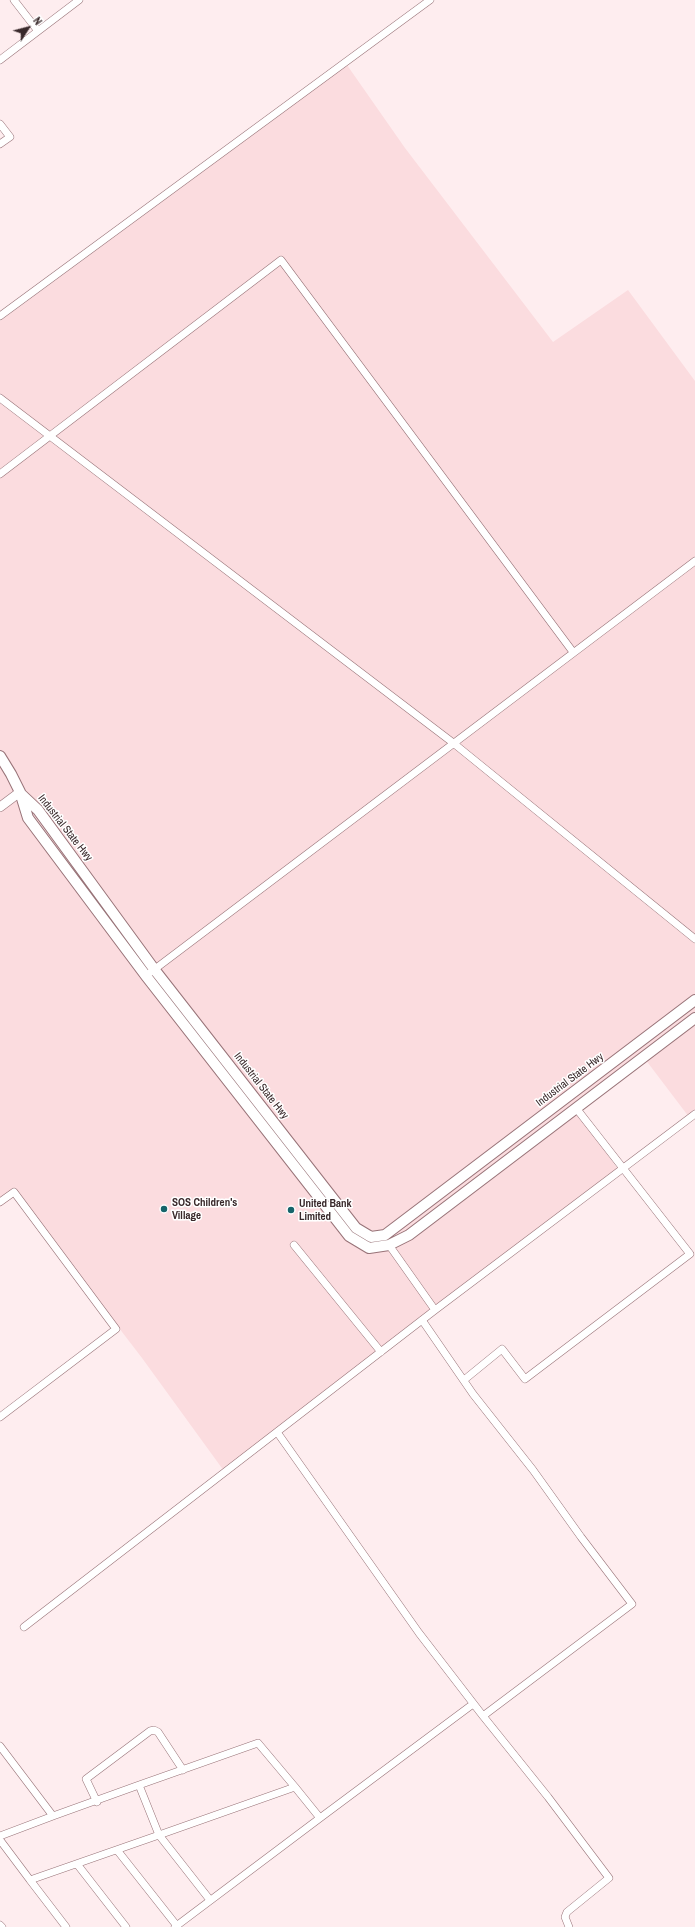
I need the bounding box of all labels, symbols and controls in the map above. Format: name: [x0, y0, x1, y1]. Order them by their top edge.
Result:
north arrow: [8, 8, 48, 48]
text: N: [30, 14, 45, 28]
street label: Industrial State Hwy: [35, 792, 95, 864]
street label: Industrial State Hwy: [231, 1050, 291, 1122]
street label: Industrial State Hwy: [534, 1050, 606, 1110]
place label: SOS Children's Village: [172, 1196, 237, 1222]
place label: United Bank Limited: [299, 1197, 352, 1223]
marker: SOS Children's Village: [159, 1204, 169, 1214]
marker: United Bank Limited: [286, 1205, 296, 1215]

